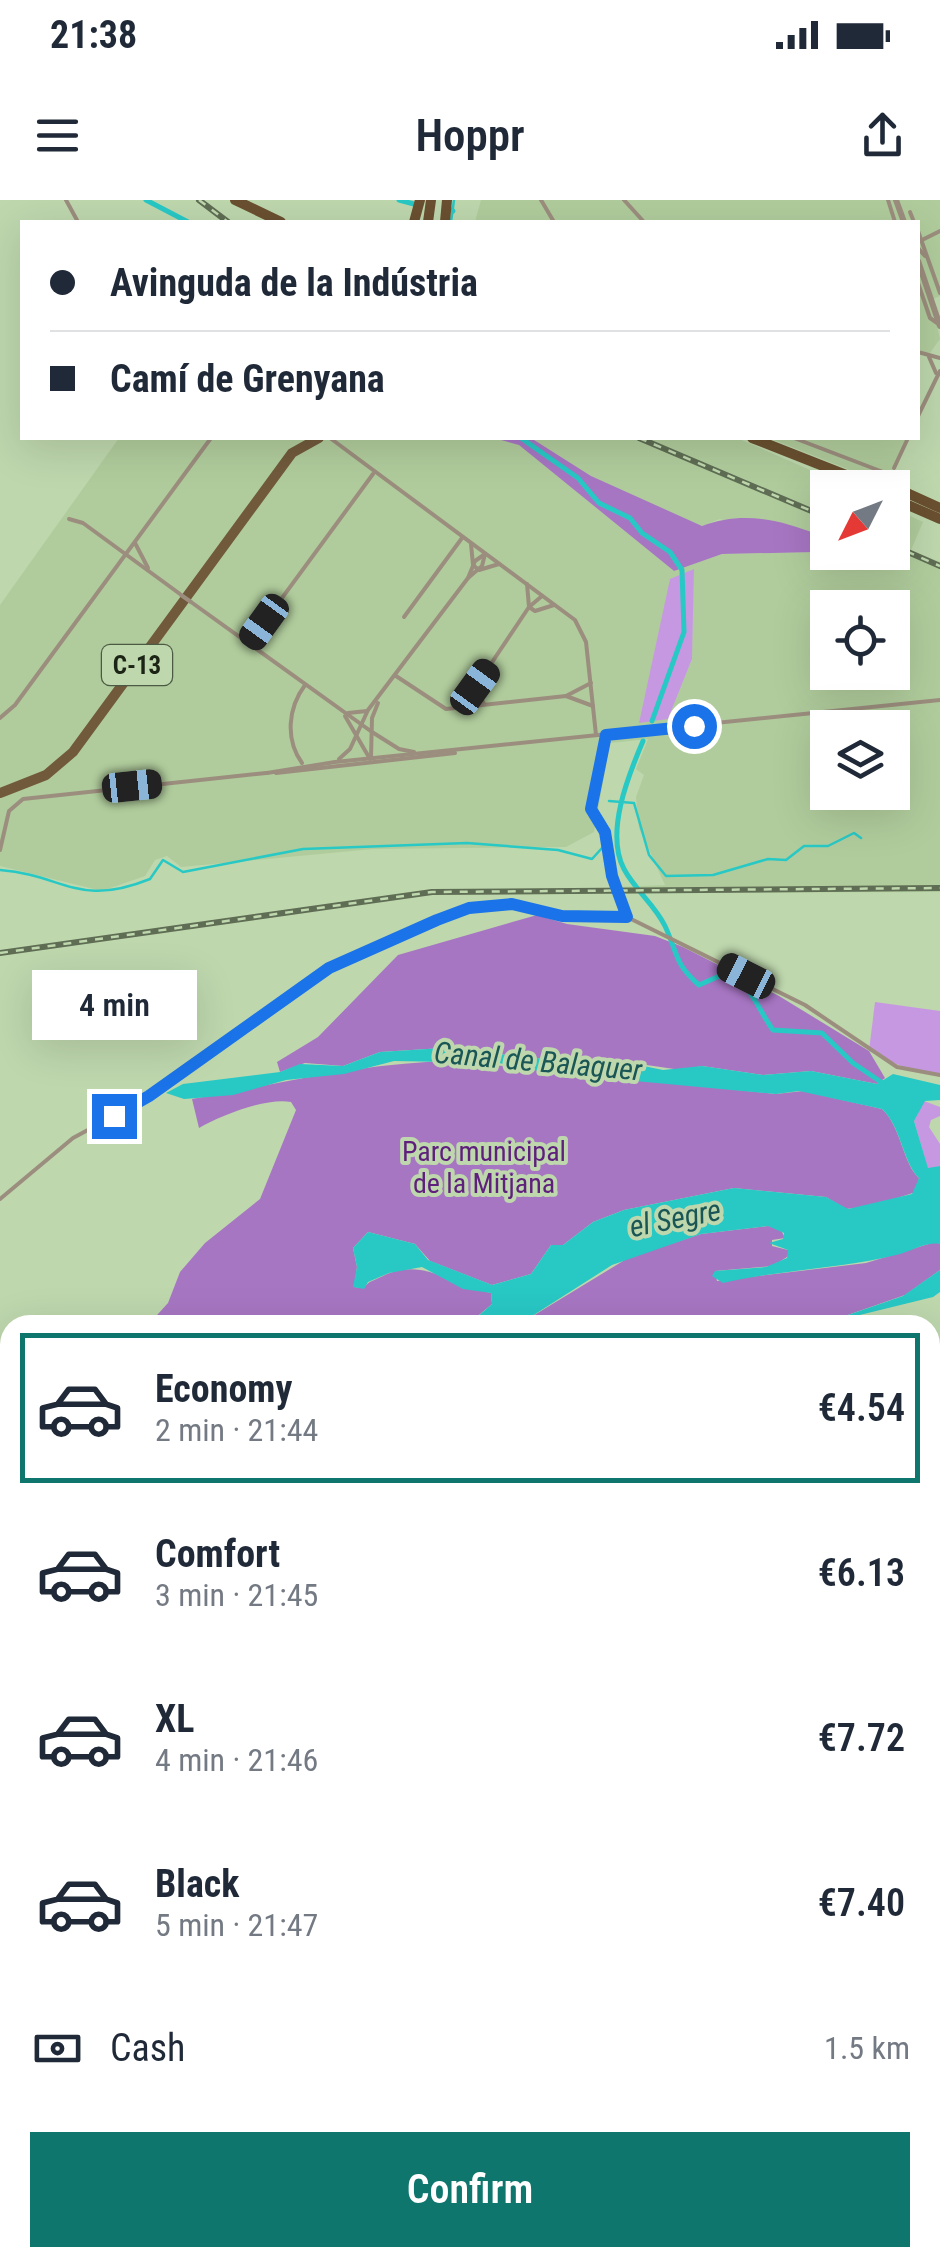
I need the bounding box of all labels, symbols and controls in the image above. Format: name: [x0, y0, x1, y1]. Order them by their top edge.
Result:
text: 21:38: [50, 13, 137, 57]
icon: menu: [30, 108, 85, 163]
icon: share: [855, 108, 910, 163]
text: Hoppr: [415, 109, 525, 162]
text: Avinguda de la Indústria: [110, 261, 478, 305]
text: Camí de Grenyana: [110, 357, 385, 401]
north arrow: [810, 470, 910, 570]
map controls: [810, 470, 910, 810]
car: [234, 589, 294, 655]
button: locate: [810, 590, 910, 690]
road number: C-13: [102, 645, 172, 685]
car: [445, 654, 505, 720]
route start: [672, 704, 717, 749]
button: layers: [810, 710, 910, 810]
car: [101, 768, 163, 804]
car: [712, 949, 780, 1003]
callout: 4 min: [32, 971, 196, 1041]
text: 4 min: [79, 986, 150, 1024]
water label: Canal de Balaguer: [433, 1034, 644, 1088]
route end: [92, 1094, 137, 1139]
park label: Parc municipal de la Mitjana: [402, 1135, 566, 1200]
water label: el Segre: [626, 1192, 724, 1244]
icon: car: [35, 1363, 125, 1453]
text: Economy: [155, 1367, 292, 1411]
text: €4.54: [818, 1386, 905, 1430]
text: 2 min · 21:44: [155, 1411, 318, 1449]
icon: car: [35, 1528, 125, 1618]
text: Comfort: [155, 1532, 280, 1576]
text: €6.13: [818, 1551, 905, 1595]
text: 3 min · 21:45: [155, 1576, 318, 1614]
icon: car: [35, 1693, 125, 1783]
text: XL: [155, 1697, 194, 1741]
text: €7.72: [818, 1716, 905, 1760]
text: 4 min · 21:46: [155, 1741, 318, 1779]
icon: car: [35, 1858, 125, 1948]
text: Black: [155, 1862, 239, 1906]
text: €7.40: [818, 1881, 905, 1925]
text: 5 min · 21:47: [155, 1906, 318, 1944]
icon: cash: [30, 2021, 85, 2076]
text: Cash: [110, 2026, 185, 2070]
text: 1.5 km: [824, 2029, 910, 2067]
button: Confirm: [30, 2132, 910, 2247]

